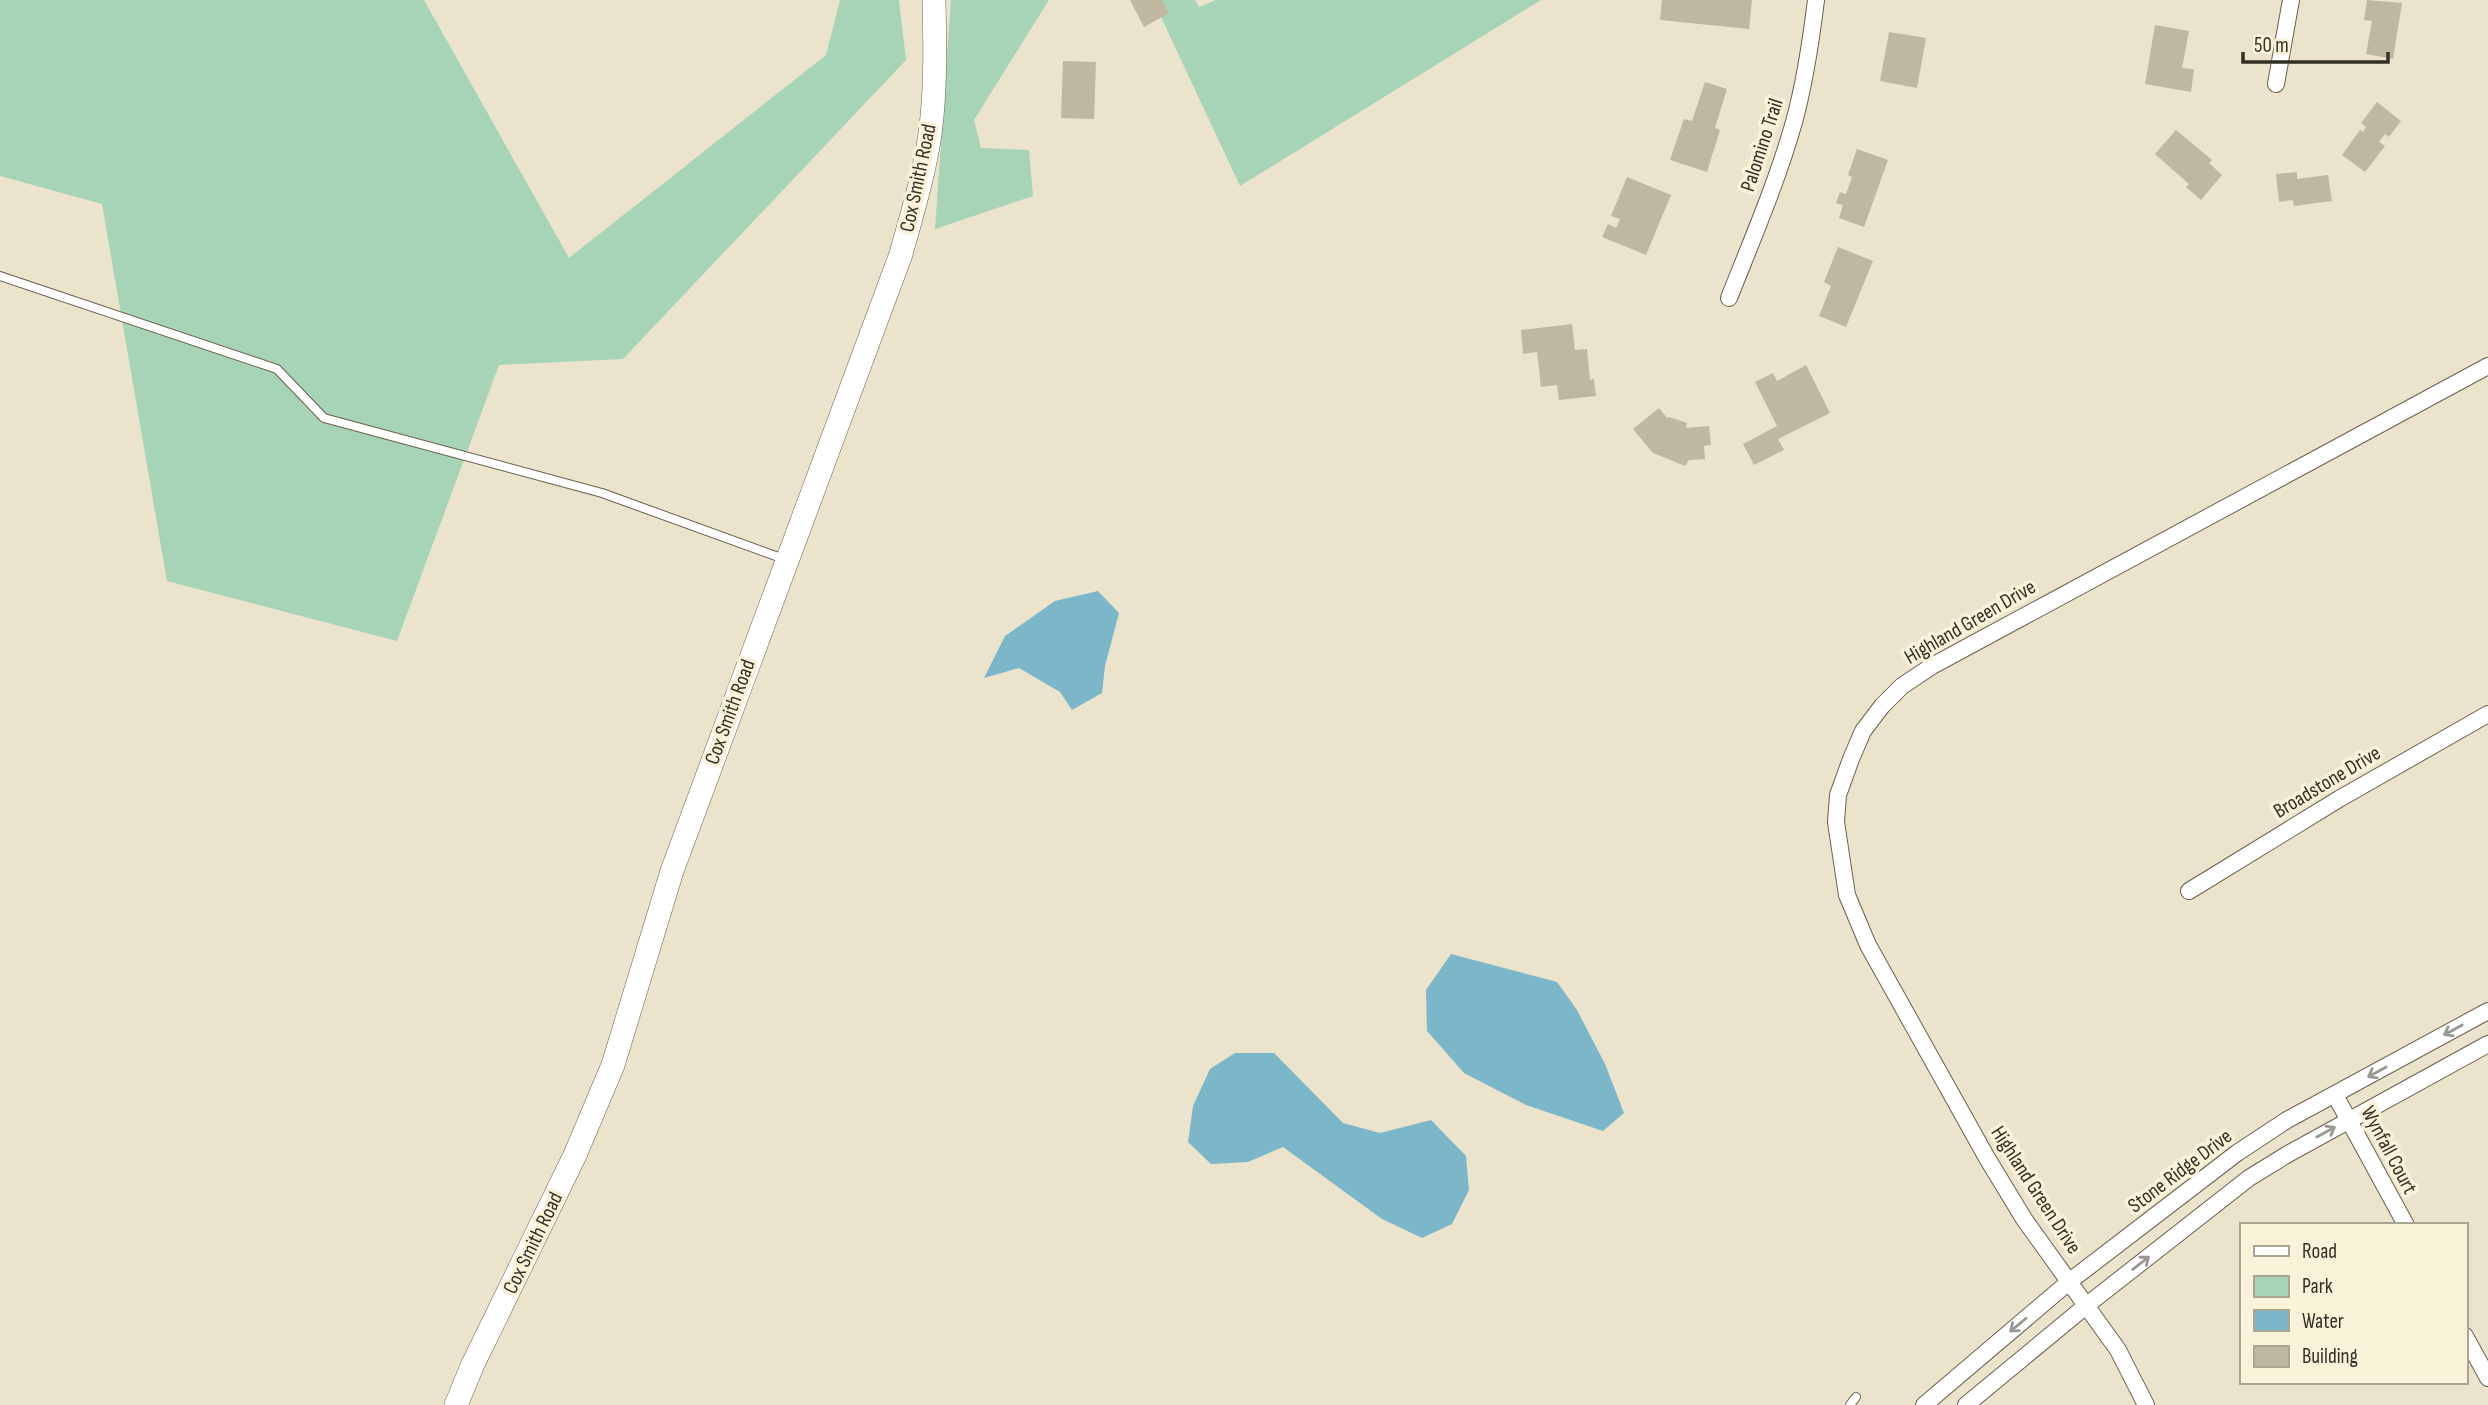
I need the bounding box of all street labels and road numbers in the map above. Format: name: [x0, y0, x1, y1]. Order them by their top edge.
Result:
street label: Palomino Trail: [1735, 95, 1789, 195]
street label: Cox Smith Road: [894, 122, 942, 234]
street label: Highland Green Drive: [1900, 574, 2040, 670]
street label: Cox Smith Road: [699, 656, 761, 768]
street label: Broadstone Drive: [2269, 740, 2385, 824]
street label: Wynfall Court: [2355, 1102, 2423, 1198]
street label: Highland Green Drive: [1985, 1122, 2087, 1258]
street label: Stone Ridge Drive: [2123, 1124, 2237, 1218]
street label: Cox Smith Road: [498, 1188, 568, 1298]

